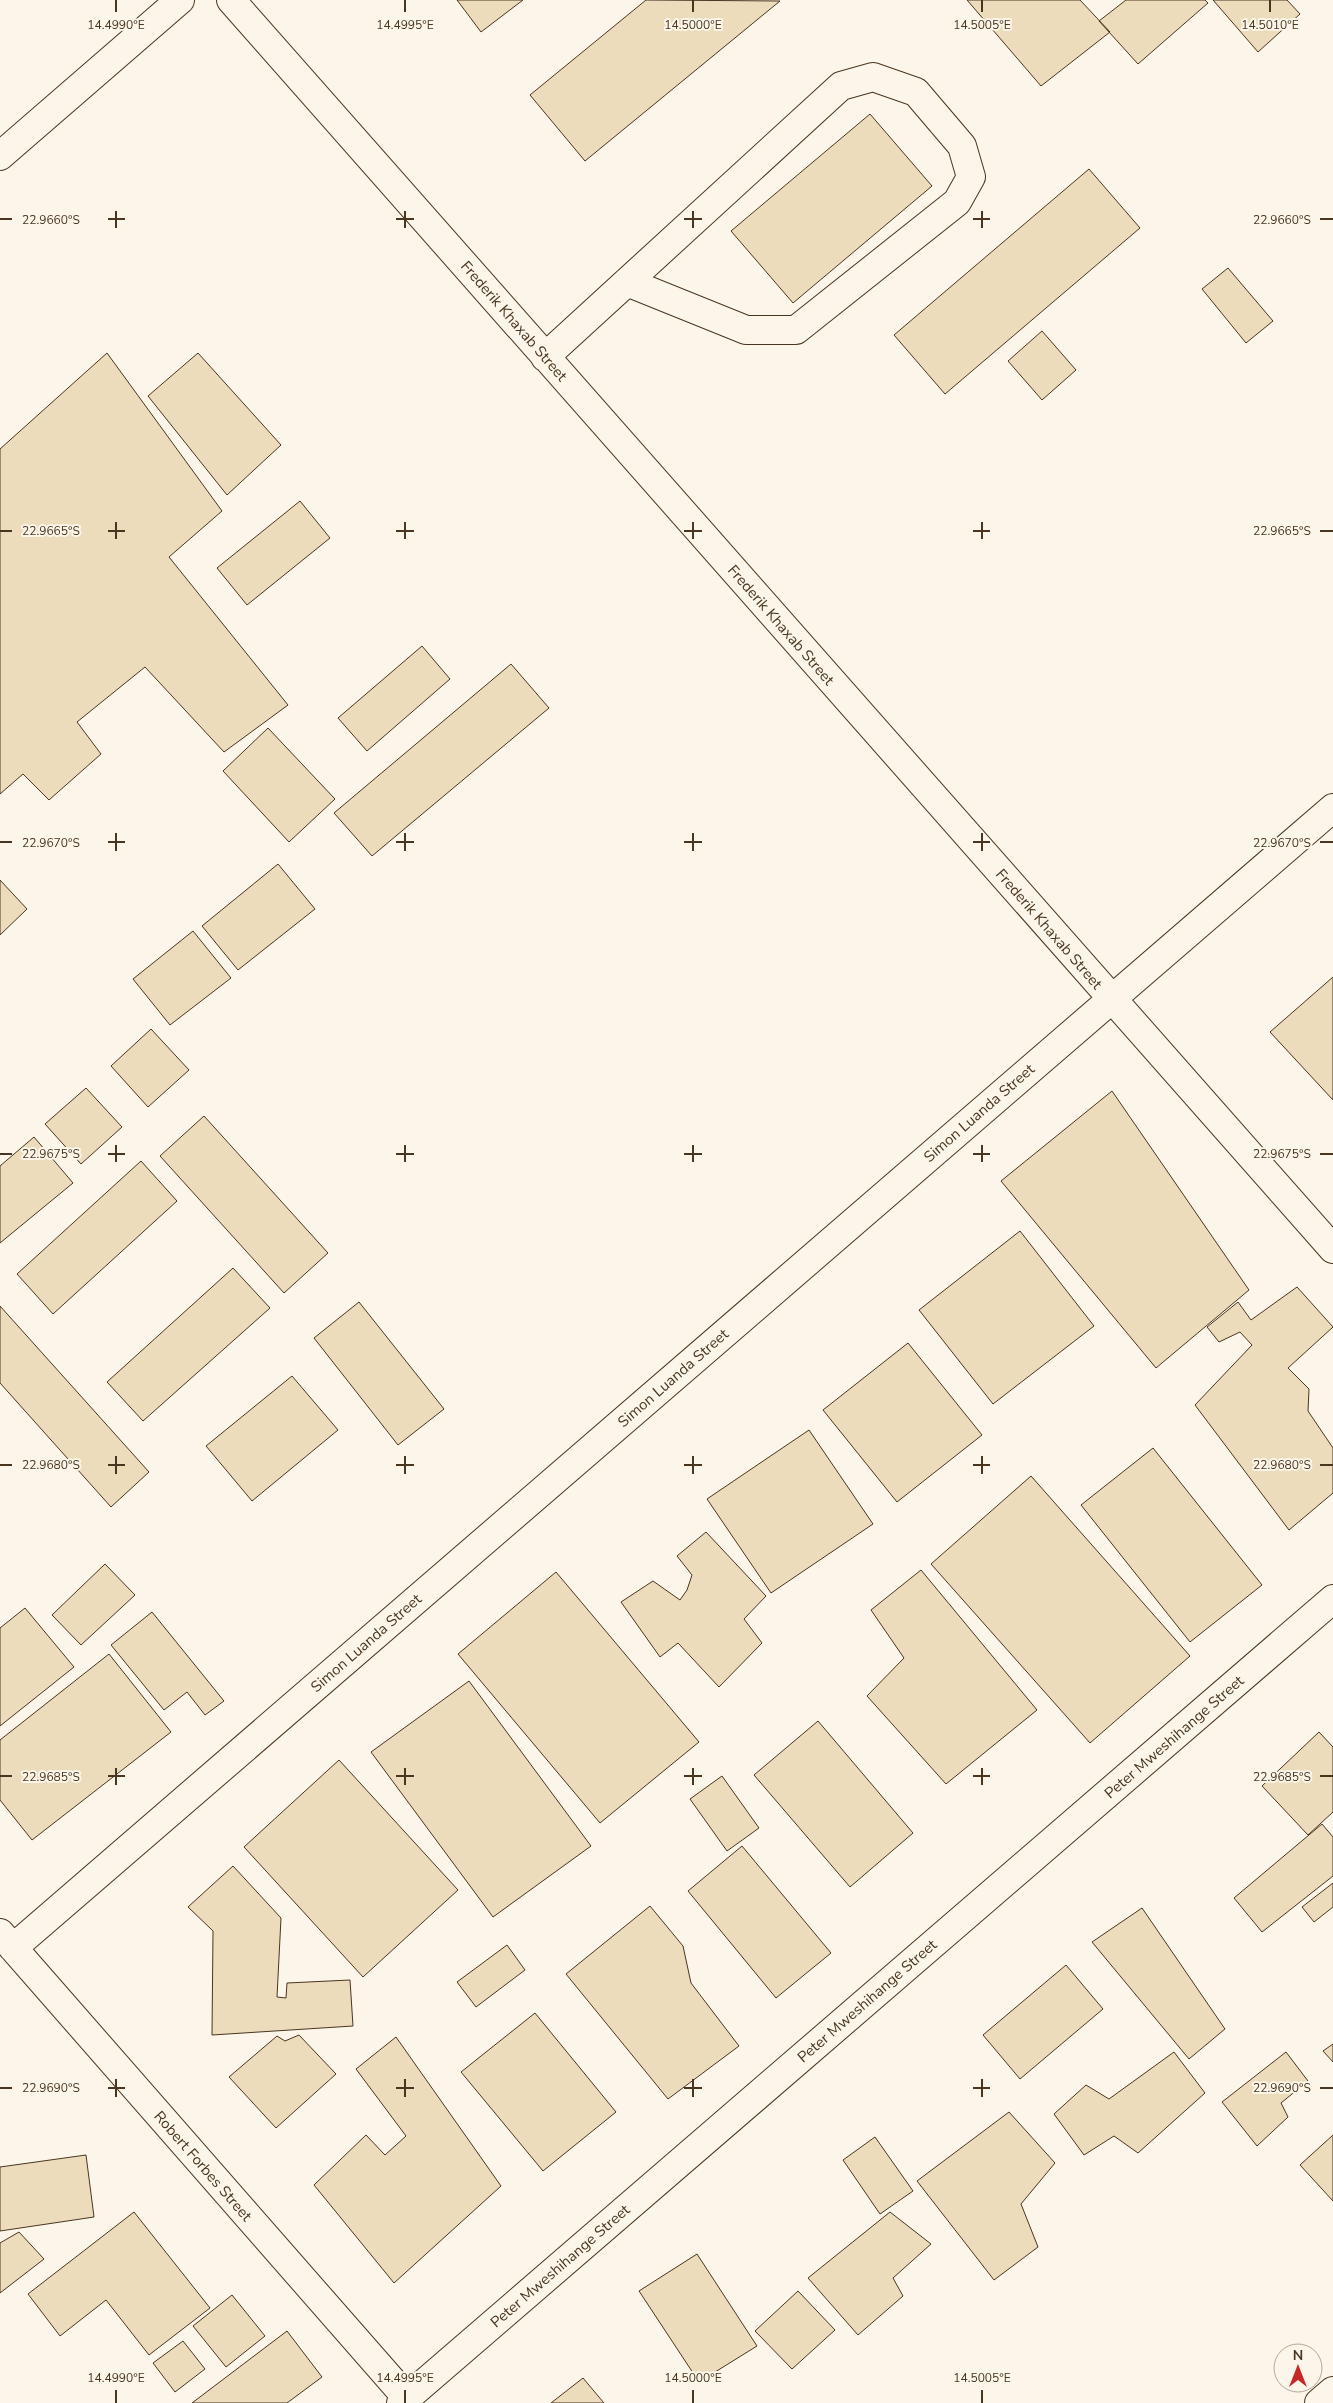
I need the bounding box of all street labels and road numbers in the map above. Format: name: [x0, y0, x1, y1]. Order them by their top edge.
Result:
street label: Frederik Khaxab Street: [456, 257, 572, 386]
street label: Frederik Khaxab Street: [723, 561, 839, 690]
street label: Frederik Khaxab Street: [991, 865, 1107, 994]
street label: Simon Luanda Street: [919, 1059, 1039, 1167]
street label: Simon Luanda Street: [613, 1324, 733, 1432]
street label: Simon Luanda Street: [306, 1589, 426, 1697]
street label: Peter Mweshihange Street: [1100, 1670, 1249, 1803]
street label: Peter Mweshihange Street: [793, 1934, 942, 2067]
street label: Robert Forbes Street: [149, 2107, 257, 2226]
street label: Peter Mweshihange Street: [486, 2199, 635, 2332]

